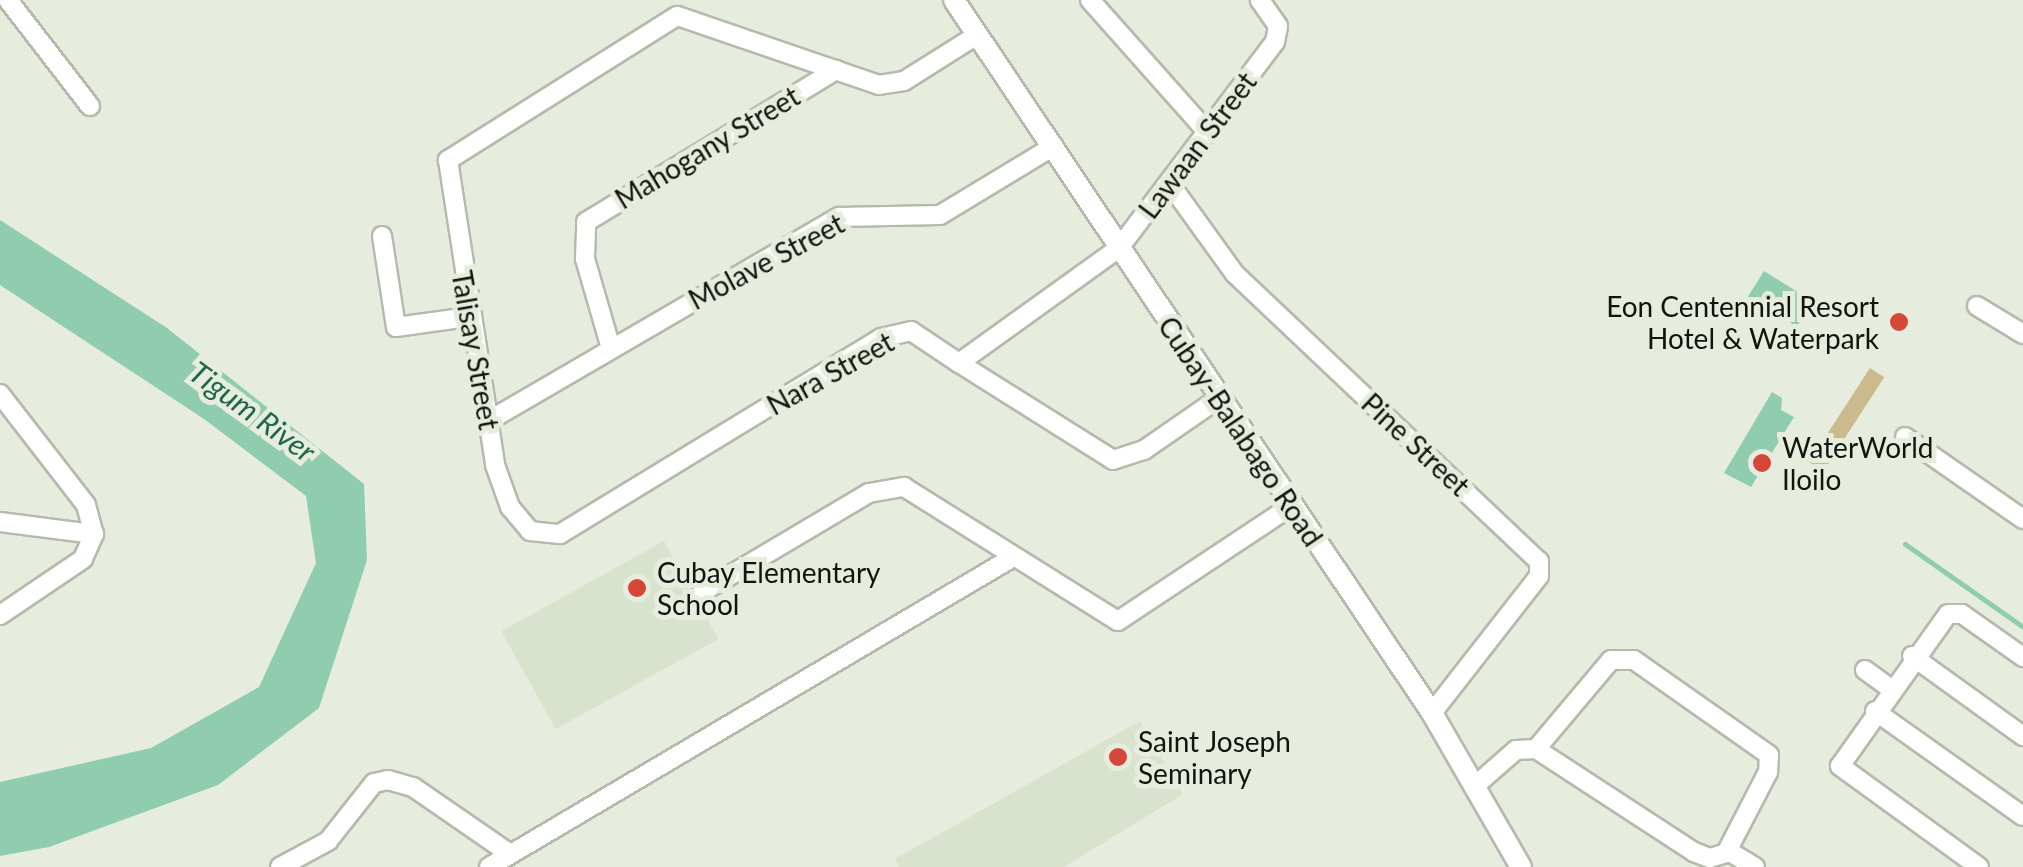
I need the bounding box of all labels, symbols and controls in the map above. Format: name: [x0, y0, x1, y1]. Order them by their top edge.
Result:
street label: Lawaan Street: [1131, 65, 1263, 225]
street label: Mahogany Street: [608, 79, 806, 215]
street label: Molave Street: [682, 206, 850, 316]
street label: Talisay Street: [445, 268, 507, 432]
place label: Eon Centennial Resort Hotel & Waterpark: [1606, 289, 1879, 355]
street label: Cubay-Balabago Road: [1152, 310, 1330, 552]
marker: Eon Centennial Resort Hotel & Waterpark: [1888, 311, 1910, 333]
street label: Nara Street: [761, 324, 899, 422]
water label: Tigum River: [183, 353, 323, 469]
street label: Pine Street: [1355, 386, 1477, 502]
place label: WaterWorld Iloilo: [1782, 430, 1934, 496]
marker: WaterWorld Iloilo: [1751, 452, 1773, 474]
place label: Cubay Elementary School: [657, 555, 881, 621]
marker: Cubay Elementary School: [626, 577, 648, 599]
place label: Saint Joseph Seminary: [1138, 724, 1292, 790]
marker: Saint Joseph Seminary: [1107, 746, 1129, 768]

